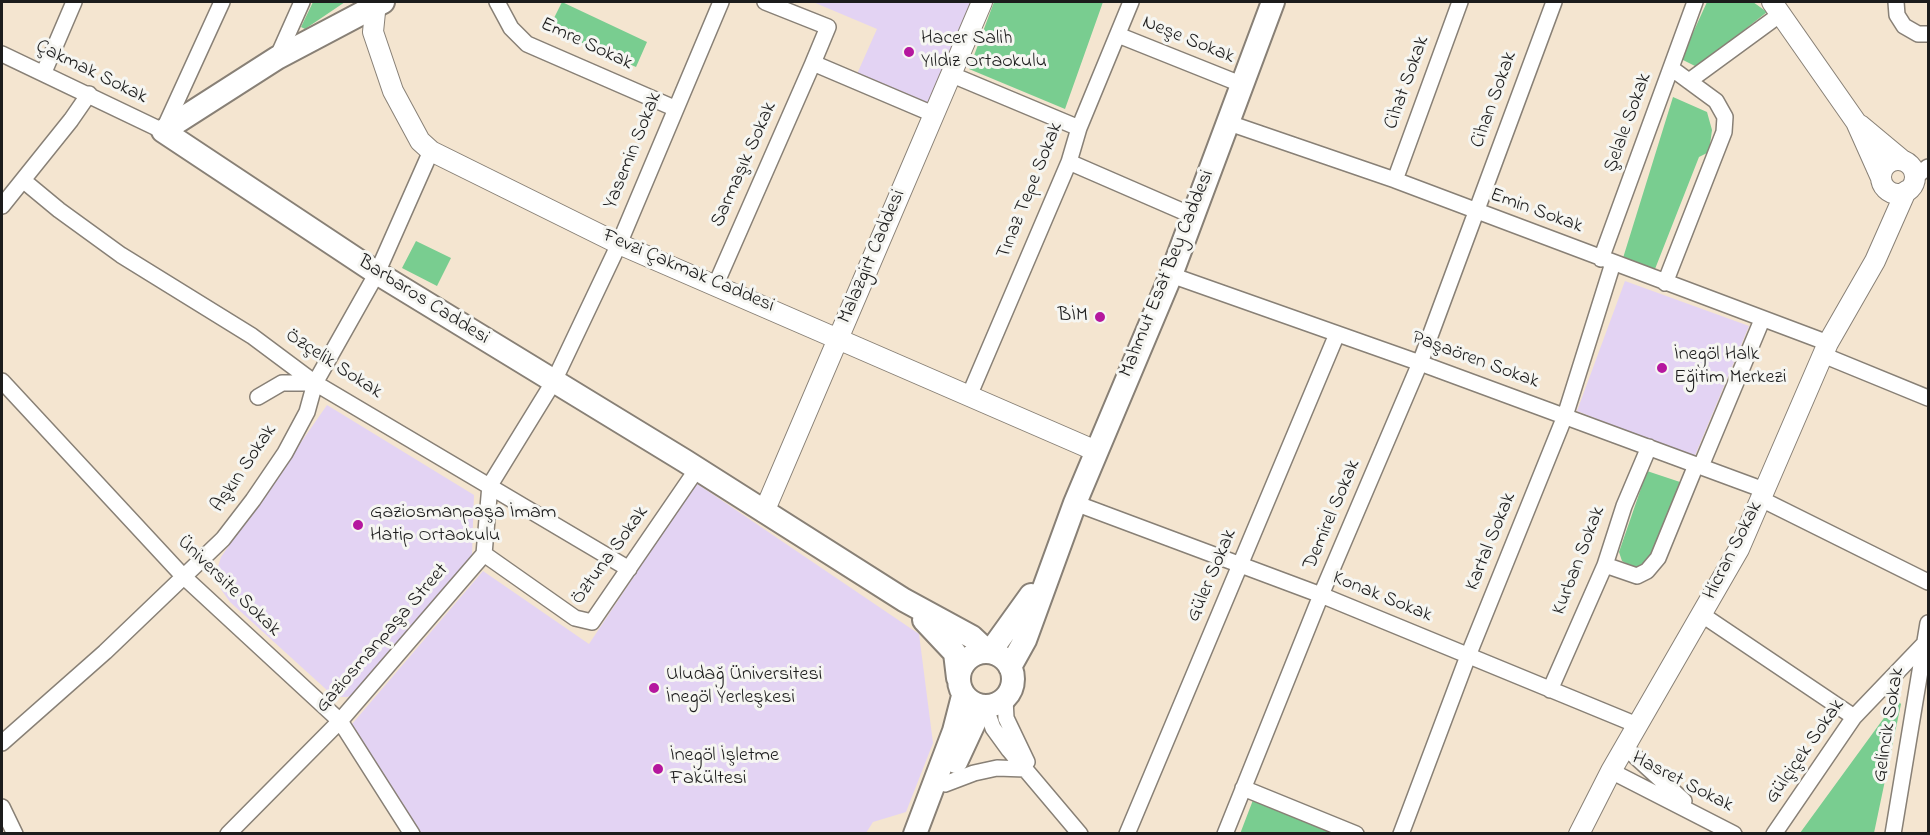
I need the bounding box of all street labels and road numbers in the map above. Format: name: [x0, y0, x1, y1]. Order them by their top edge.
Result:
street label: Neşe Sokak: [1138, 12, 1238, 70]
street label: Emre Sokak: [536, 13, 636, 77]
street label: Cihat Sokak: [1380, 33, 1436, 133]
street label: Çakmak Sokak: [31, 36, 151, 110]
street label: Cihan Sokak: [1467, 49, 1523, 151]
street label: Şelale Sokak: [1600, 70, 1658, 176]
street label: Yasemin Sokak: [600, 89, 668, 213]
street label: Sarmaşık Sokak: [707, 99, 783, 231]
street label: Tınaz Tepe Sokak: [993, 119, 1069, 263]
street label: Mahmut Esat Bey Caddesi: [1115, 167, 1221, 381]
street label: Emin Sokak: [1486, 184, 1586, 240]
street label: Malazgirt Caddesi: [834, 186, 912, 328]
street label: Fevzi Çakmak Caddesi: [599, 225, 777, 319]
street label: Barbaros Caddesi: [353, 251, 493, 351]
street label: Özçelik Sokak: [280, 325, 386, 405]
street label: Paşaören Sokak: [1408, 327, 1542, 395]
street label: Aşkın Sokak: [207, 421, 283, 517]
street label: Demirel Sokak: [1299, 456, 1367, 574]
street label: Kartal Sokak: [1461, 490, 1523, 594]
street label: Hicran Sokak: [1699, 498, 1769, 604]
street label: Öztuna Sokak: [567, 502, 655, 610]
street label: Kurban Sokak: [1548, 503, 1612, 619]
street label: Güler Sokak: [1183, 526, 1243, 626]
street label: Üniversite Sokak: [171, 531, 285, 643]
street label: Gaziosmanpaşa Street: [312, 559, 454, 719]
street label: Konak Sokak: [1329, 567, 1435, 629]
street label: Gelincik Sokak: [1869, 666, 1911, 784]
street label: Gülçiçek Sokak: [1761, 695, 1851, 809]
street label: Hasret Sokak: [1627, 747, 1737, 819]

